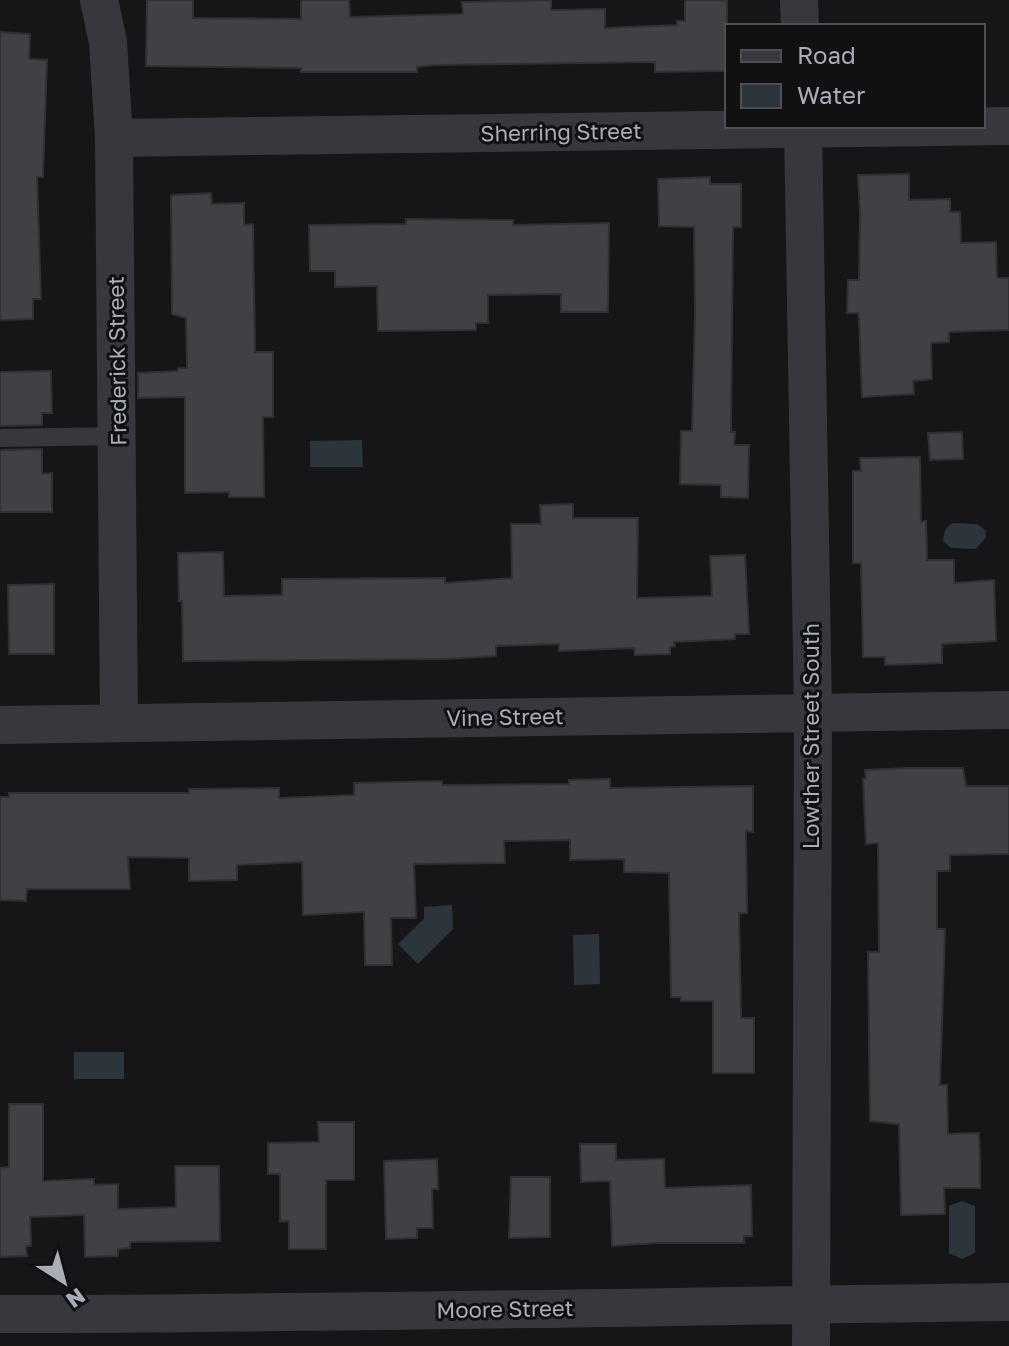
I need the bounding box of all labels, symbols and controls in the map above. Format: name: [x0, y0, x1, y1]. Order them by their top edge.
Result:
legend: [725, 24, 985, 128]
text: Road: [797, 40, 856, 69]
text: Water: [797, 80, 865, 109]
street label: Sherring Street: [480, 117, 642, 146]
street label: Frederick Street: [102, 276, 131, 446]
street label: Lowther Street South: [797, 623, 824, 849]
street label: Vine Street: [446, 702, 564, 731]
north arrow: [24, 1242, 104, 1322]
text: N: [61, 1283, 91, 1314]
street label: Moore Street: [436, 1294, 574, 1323]

